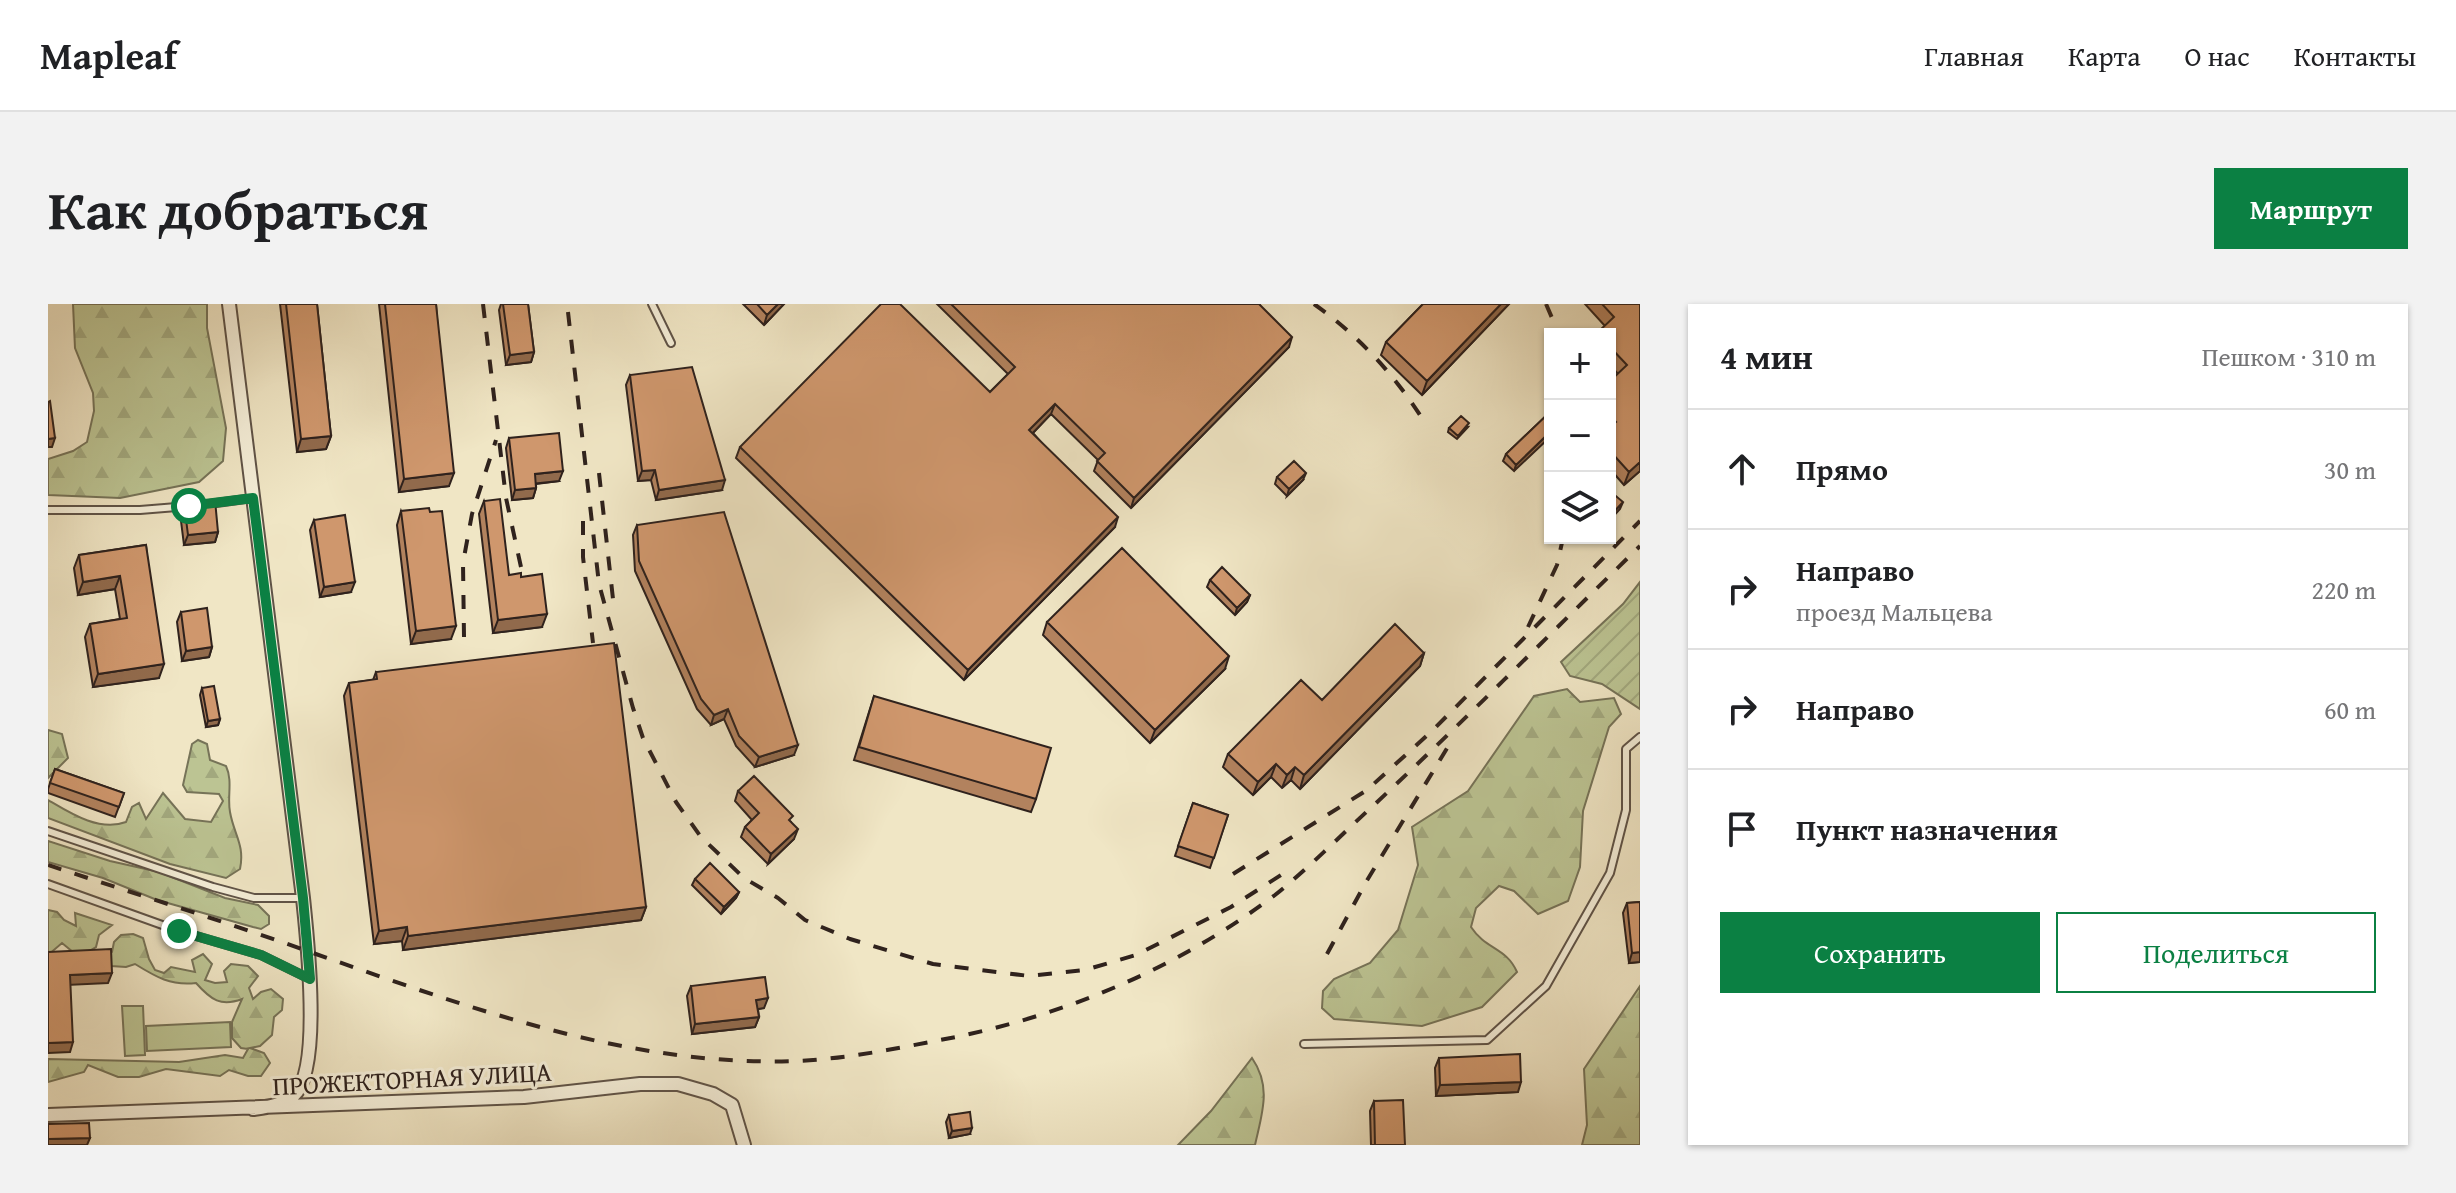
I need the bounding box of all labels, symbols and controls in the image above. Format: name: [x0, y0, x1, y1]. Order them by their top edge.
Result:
text: Mapleaf: [40, 27, 177, 83]
text: Главная: [1924, 35, 2024, 76]
text: Карта: [2068, 35, 2140, 76]
text: О нас: [2184, 35, 2250, 76]
text: Контакты: [2294, 35, 2416, 76]
text: Как добраться: [48, 167, 428, 250]
button: Маршрут: [2214, 168, 2408, 249]
map controls: [1544, 328, 1616, 544]
button: +: [1544, 328, 1616, 400]
text: 4 мин: [1720, 332, 1813, 381]
text: Пешком · 310 m: [2202, 337, 2376, 376]
button: −: [1544, 400, 1616, 472]
icon: ahead: [1720, 447, 1764, 491]
text: Прямо: [1796, 447, 1888, 491]
text: 30 m: [2324, 450, 2376, 489]
button: layers: [1544, 472, 1616, 544]
route start: [171, 488, 207, 524]
text: Направо: [1796, 548, 1914, 592]
icon: right: [1720, 567, 1764, 611]
text: 220 m: [2311, 570, 2376, 609]
text: проезд Мальцева: [1796, 592, 1993, 631]
icon: right: [1720, 687, 1764, 731]
text: Направо: [1796, 687, 1914, 731]
text: 60 m: [2324, 690, 2376, 729]
icon: arrive: [1720, 807, 1764, 851]
text: Пункт назначения: [1796, 807, 2058, 851]
button: Сохранить: [1720, 912, 2040, 993]
button: Поделиться: [2056, 912, 2376, 993]
route end: [161, 913, 197, 949]
street label: ПРОЖЕКТОРНАЯ УЛИЦА: [271, 1052, 553, 1105]

